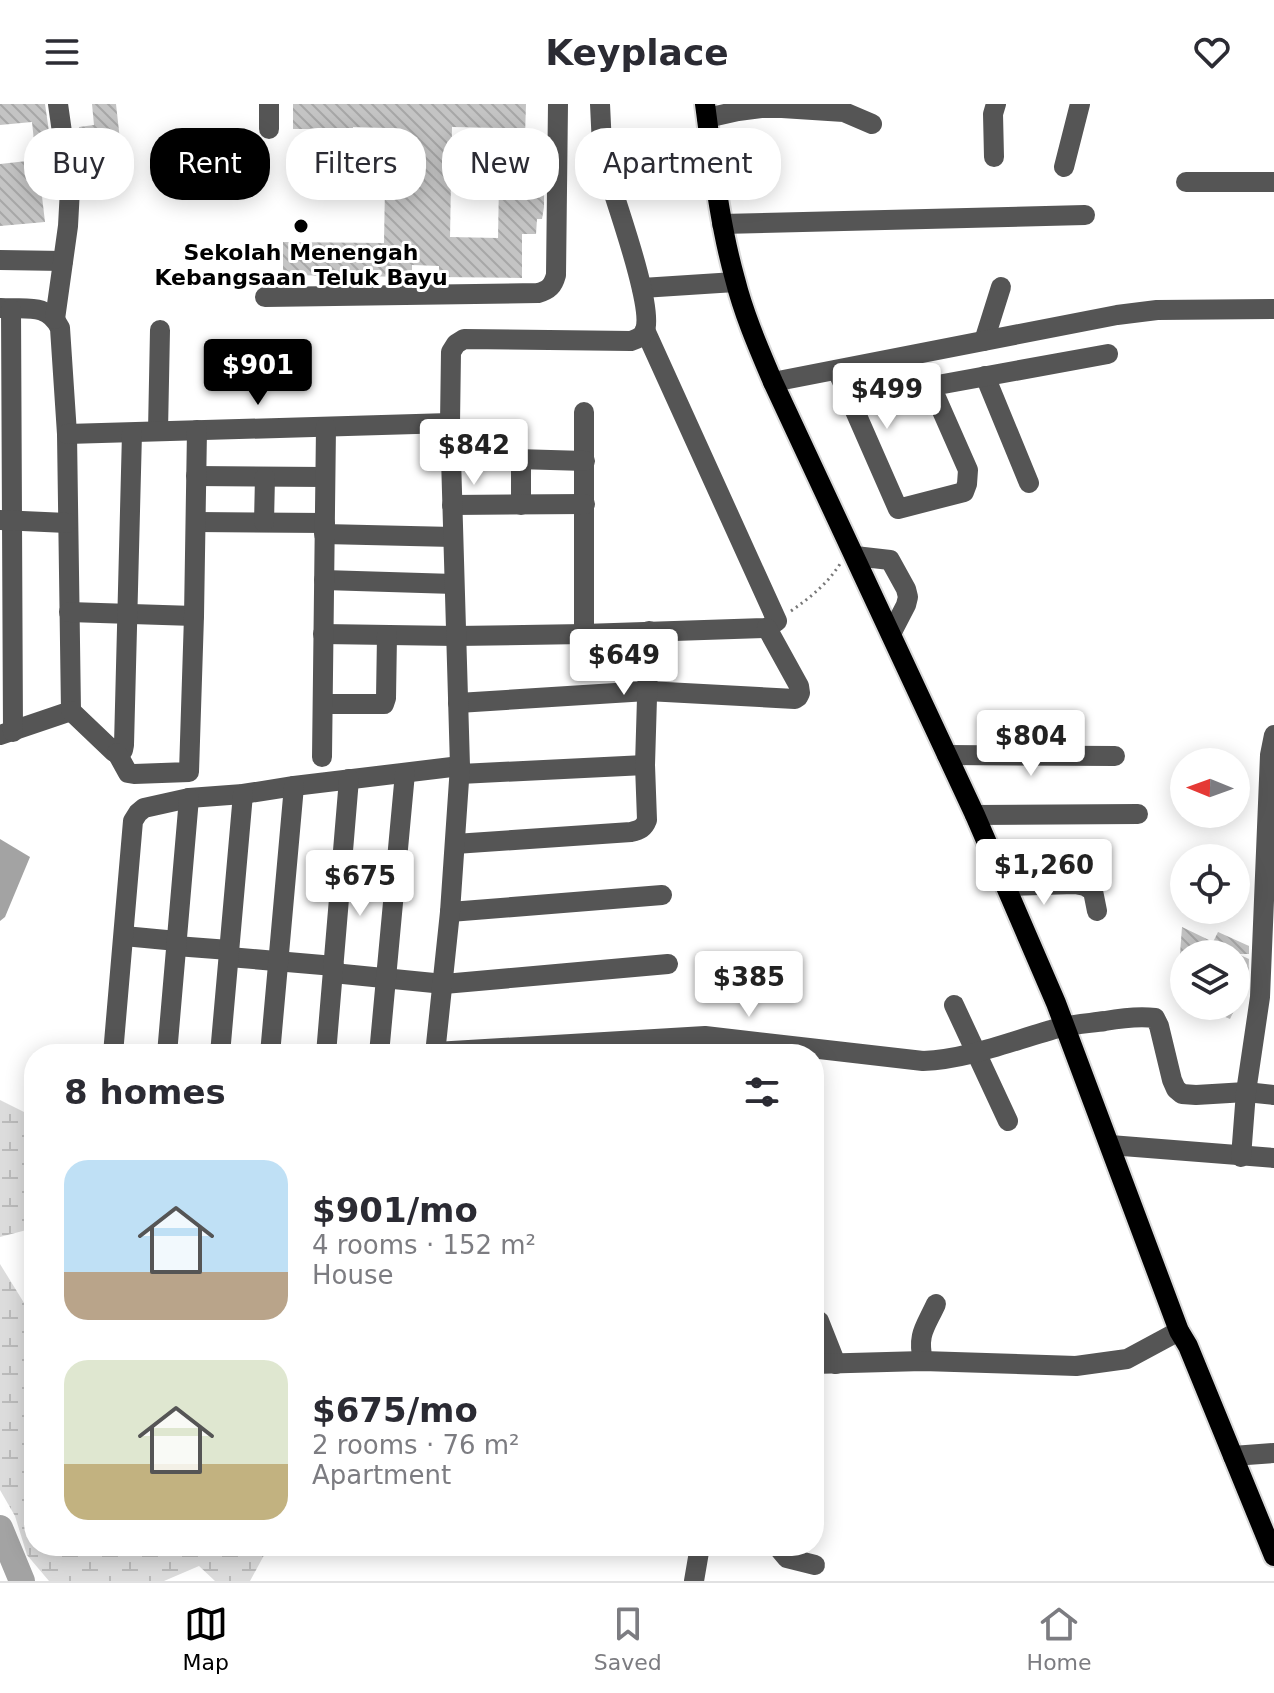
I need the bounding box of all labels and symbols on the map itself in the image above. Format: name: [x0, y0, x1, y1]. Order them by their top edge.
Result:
marker: Sekolah Menengah Kebangsaan Teluk Bayu: [292, 217, 310, 235]
place label: Sekolah Menengah Kebangsaan Teluk Bayu: [154, 240, 448, 290]
pin: $901: [211, 339, 305, 407]
pin: $499: [840, 363, 934, 431]
pin: $842: [427, 419, 521, 487]
pin: $649: [577, 629, 671, 697]
pin: $804: [984, 710, 1078, 778]
north arrow: [1170, 748, 1250, 828]
pin: $1,260: [979, 839, 1109, 907]
pin: $675: [313, 850, 407, 918]
pin: $385: [702, 951, 796, 1019]

